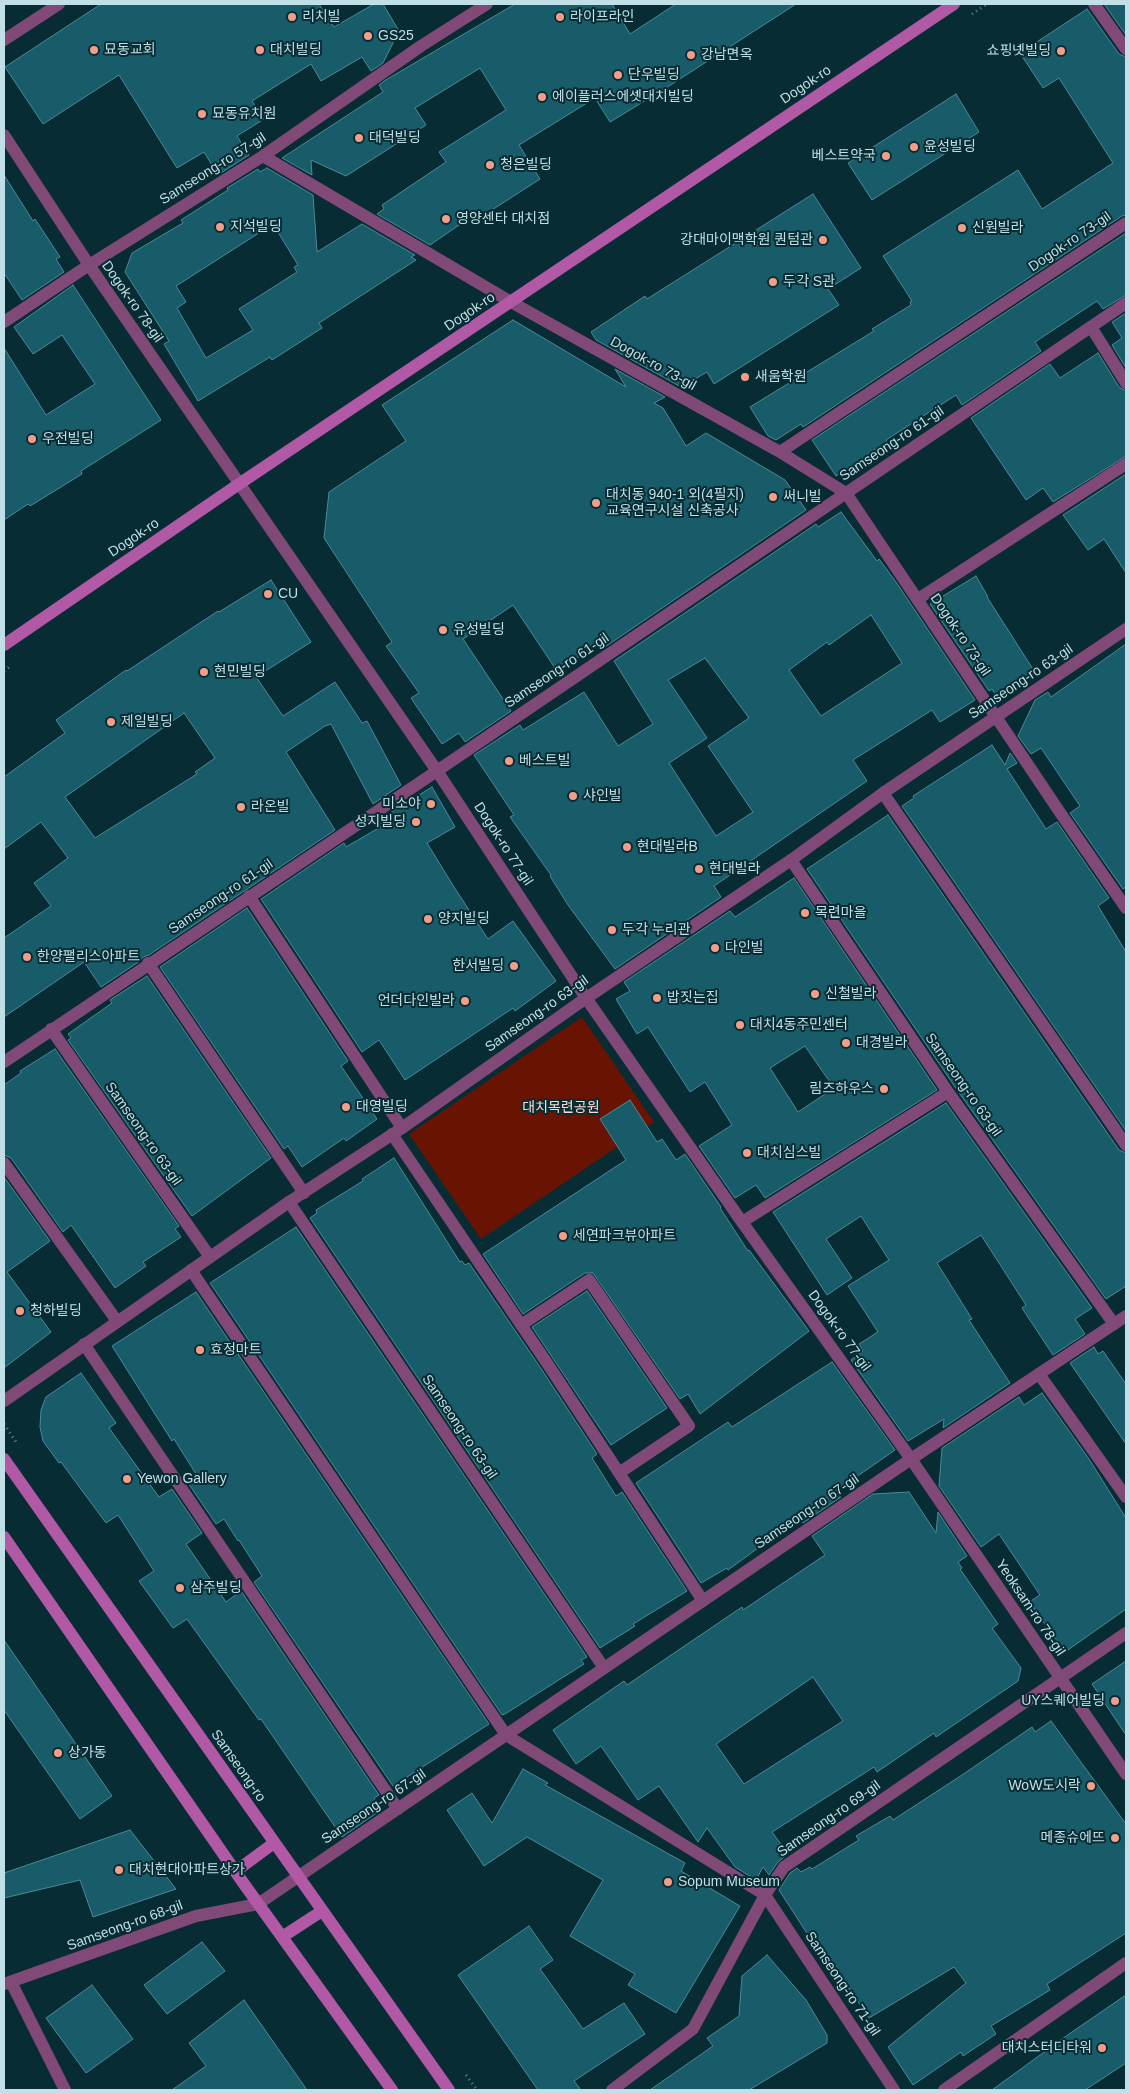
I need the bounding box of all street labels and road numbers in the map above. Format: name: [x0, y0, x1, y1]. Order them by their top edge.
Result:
street label: Dogok-ro: [777, 62, 835, 108]
street label: Samseong-ro 57-gil: [157, 130, 269, 208]
street label: Dogok-ro 73-gil: [1026, 208, 1114, 276]
street label: Dogok-ro 78-gil: [98, 258, 166, 346]
street label: Dogok-ro: [441, 289, 499, 335]
street label: Dogok-ro 73-gil: [607, 333, 699, 395]
street label: Samseong-ro 61-gil: [837, 403, 947, 485]
street label: Dogok-ro: [105, 515, 163, 561]
street label: Dogok-ro 73-gil: [926, 591, 994, 679]
street label: Samseong-ro 61-gil: [502, 630, 612, 712]
street label: Samseong-ro 63-gil: [966, 641, 1076, 723]
street label: Dogok-ro 77-gil: [470, 799, 536, 889]
street label: Samseong-ro 61-gil: [166, 856, 276, 938]
street label: Samseong-ro 63-gil: [482, 972, 592, 1056]
street label: Samseong-ro 63-gil: [921, 1030, 1005, 1140]
street label: Samseong-ro 63-gil: [101, 1079, 185, 1189]
street label: Dogok-ro 77-gil: [804, 1287, 874, 1375]
street label: Samseong-ro 63-gil: [418, 1372, 500, 1482]
street label: Samseong-ro 67-gil: [752, 1471, 862, 1553]
street label: Yeoksam-ro 78-gil: [992, 1557, 1068, 1659]
street label: Samseong-ro: [207, 1727, 269, 1805]
street label: Samseong-ro 67-gil: [319, 1766, 429, 1848]
street label: Samseong-ro 69-gil: [774, 1777, 884, 1861]
street label: Samseong-ro 68-gil: [65, 1897, 185, 1955]
street label: Samseong-ro 71-gil: [801, 1929, 883, 2039]

